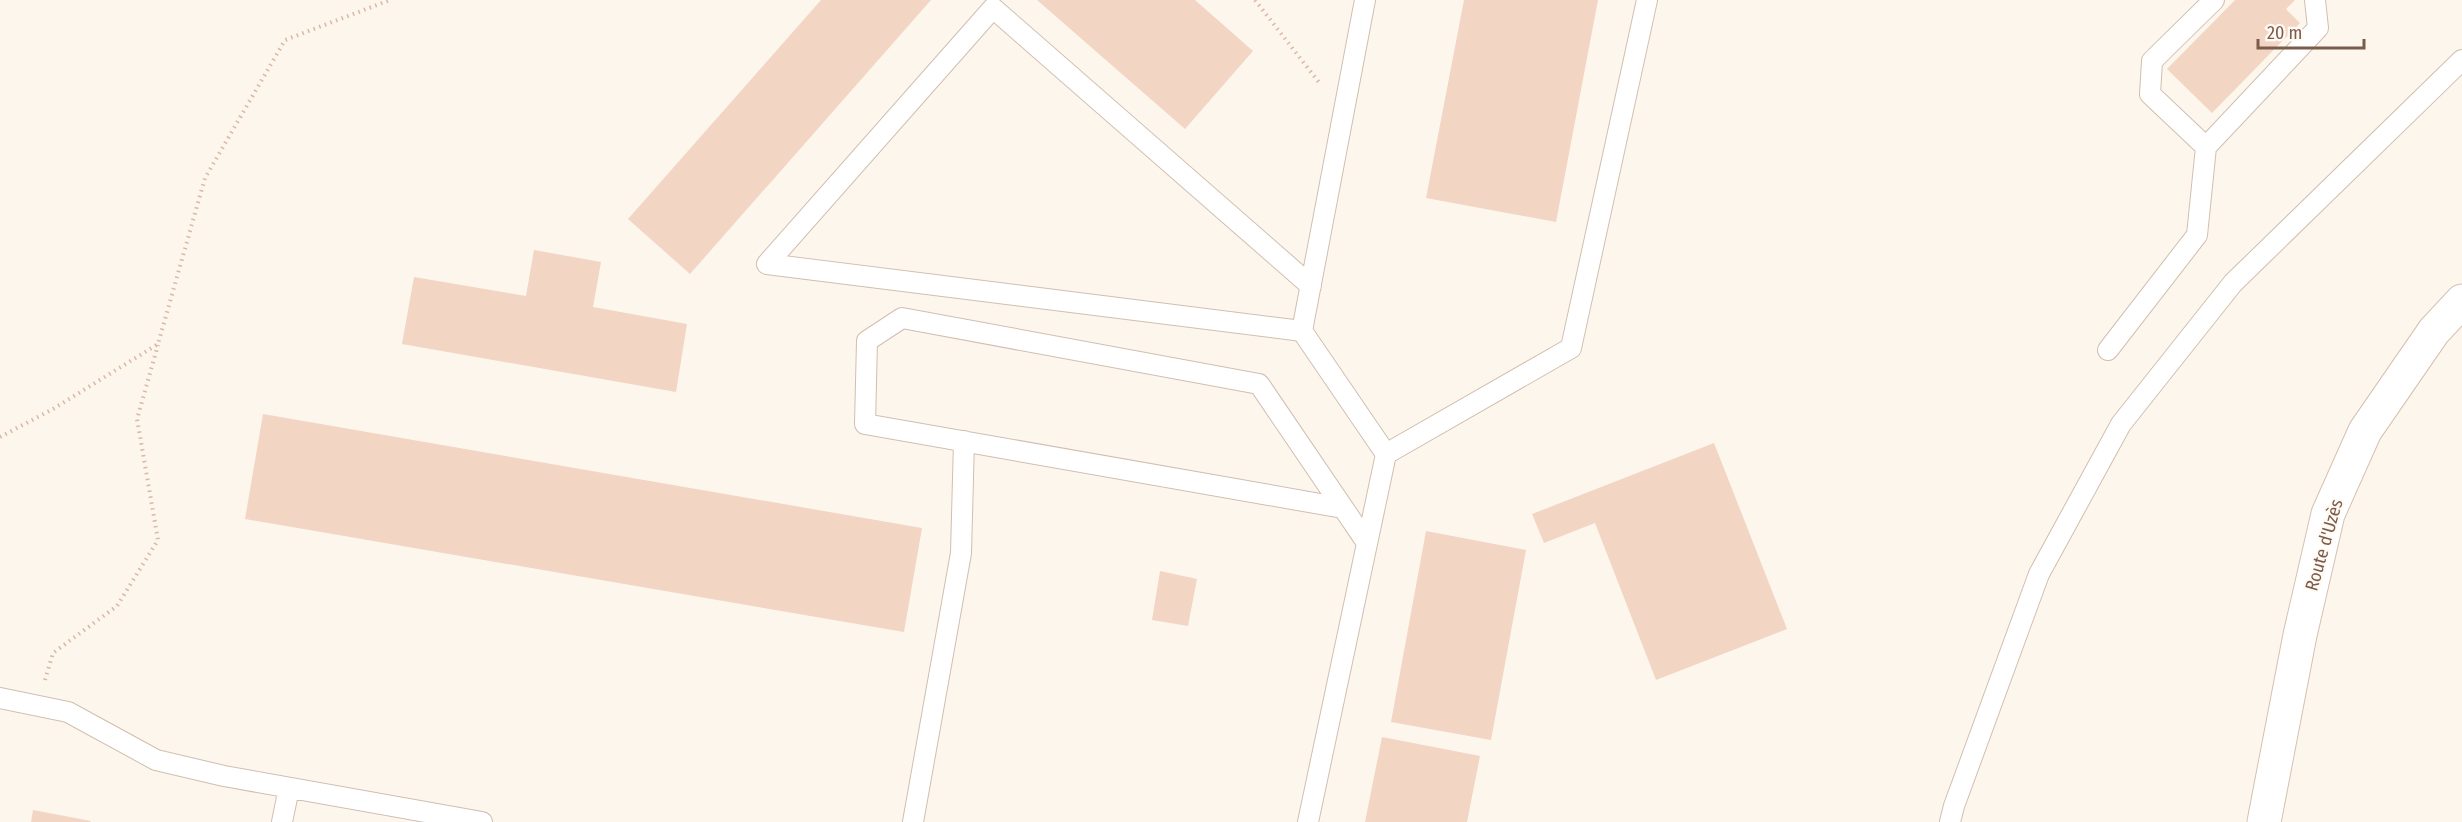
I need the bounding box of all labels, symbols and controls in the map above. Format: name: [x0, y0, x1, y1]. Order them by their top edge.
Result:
scale bar: [2258, 12, 2364, 50]
text: 20 m: [2267, 22, 2302, 44]
street label: Route d'Uzès: [2300, 496, 2348, 593]

